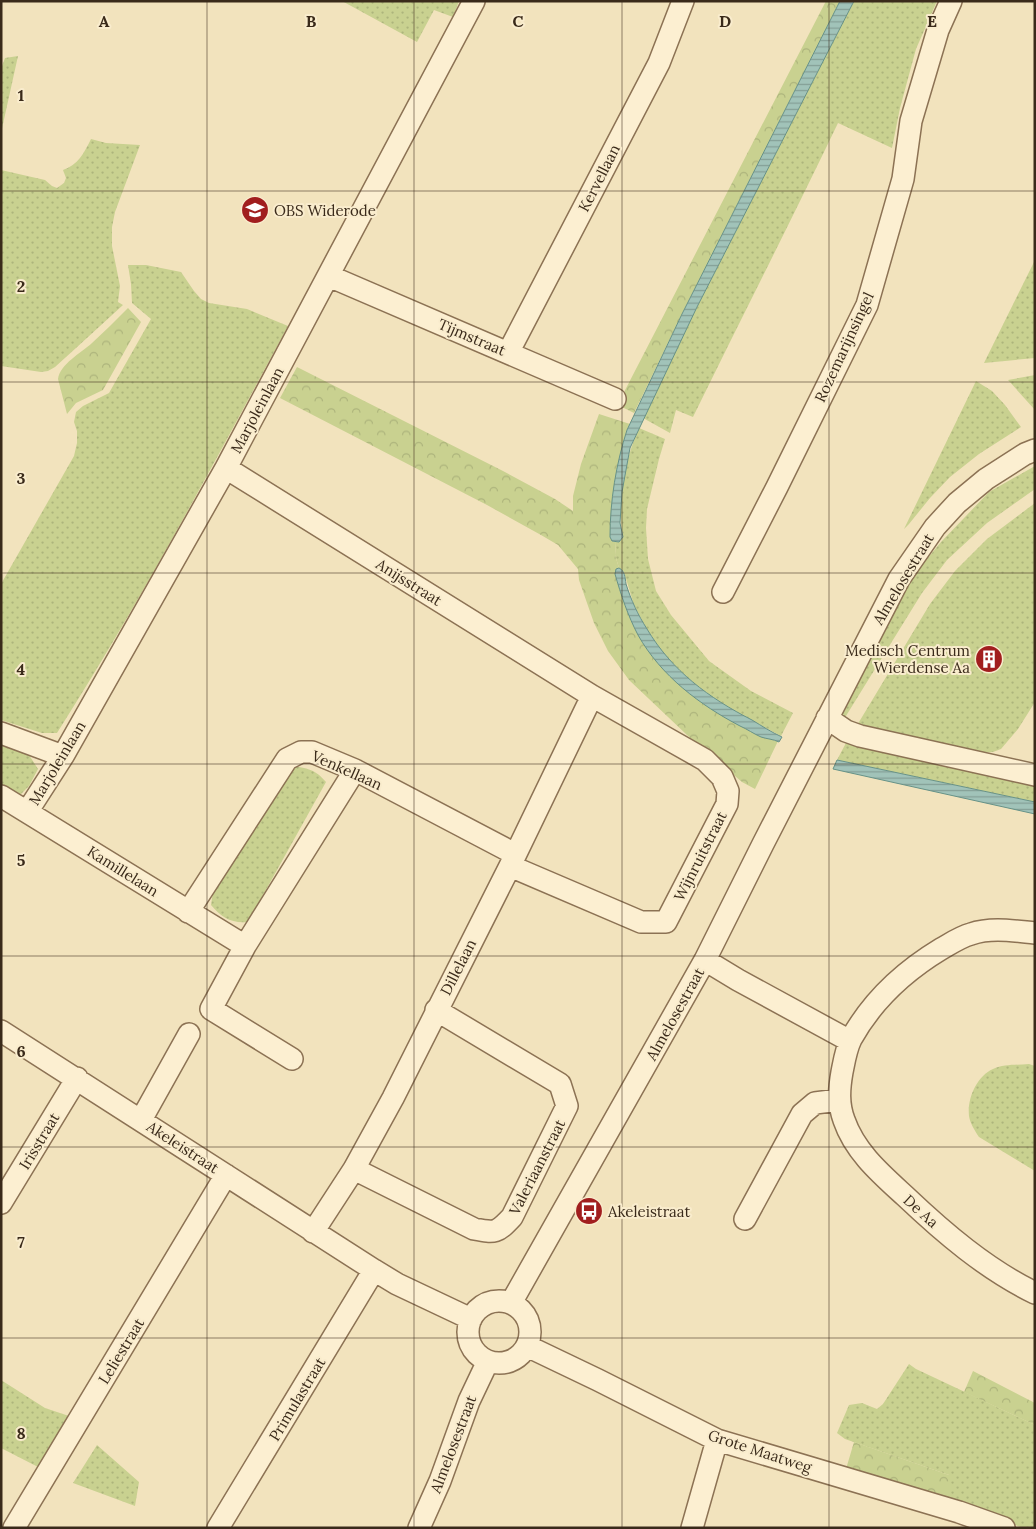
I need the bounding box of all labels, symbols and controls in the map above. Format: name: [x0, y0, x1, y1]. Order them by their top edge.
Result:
text: A: [99, 11, 110, 31]
text: B: [306, 11, 317, 31]
text: C: [512, 11, 524, 31]
text: D: [719, 11, 731, 31]
text: E: [927, 11, 937, 31]
text: 1: [18, 85, 24, 105]
street label: Kervellaan: [574, 141, 624, 215]
school or university icon: OBS Widerode: [240, 195, 270, 225]
place label: OBS Widerode: [274, 201, 376, 220]
text: 2: [17, 276, 25, 296]
street label: Rozemarijnsingel: [810, 289, 878, 405]
street label: Tijmstraat: [435, 314, 509, 360]
street label: Marjoleinlaan: [226, 364, 288, 456]
text: 3: [17, 468, 26, 488]
street label: Almelosestraat: [868, 530, 938, 629]
street label: Anijsstraat: [372, 554, 446, 610]
place label: Medisch Centrum Wierdense Aa: [845, 641, 970, 677]
building icon: Medisch Centrum Wierdense Aa: [974, 644, 1004, 674]
text: 4: [17, 659, 26, 679]
street label: Marjoleinlaan: [24, 717, 90, 809]
street label: Venkellaan: [308, 746, 385, 794]
street label: Wijnruitstraat: [669, 808, 731, 904]
street label: Kamillelaan: [84, 842, 162, 900]
text: 5: [17, 850, 26, 870]
street label: Dillelaan: [436, 936, 480, 998]
street label: Almelosestraat: [641, 964, 708, 1065]
text: 6: [16, 1041, 26, 1061]
street label: Irisstraat: [15, 1109, 63, 1173]
street label: Akeleistraat: [143, 1116, 223, 1177]
street label: Valeriaanstraat: [504, 1116, 569, 1219]
street label: De Aa: [899, 1190, 943, 1232]
bus stop icon: Akeleistraat: [574, 1196, 604, 1226]
place label: Akeleistraat: [607, 1202, 690, 1221]
text: 7: [17, 1232, 25, 1252]
street label: Leliestraat: [94, 1314, 148, 1387]
street label: Primulastraat: [265, 1354, 330, 1444]
street label: Almelosestraat: [425, 1392, 480, 1497]
text: 8: [16, 1423, 26, 1443]
street label: Grote Maatweg: [706, 1425, 815, 1477]

